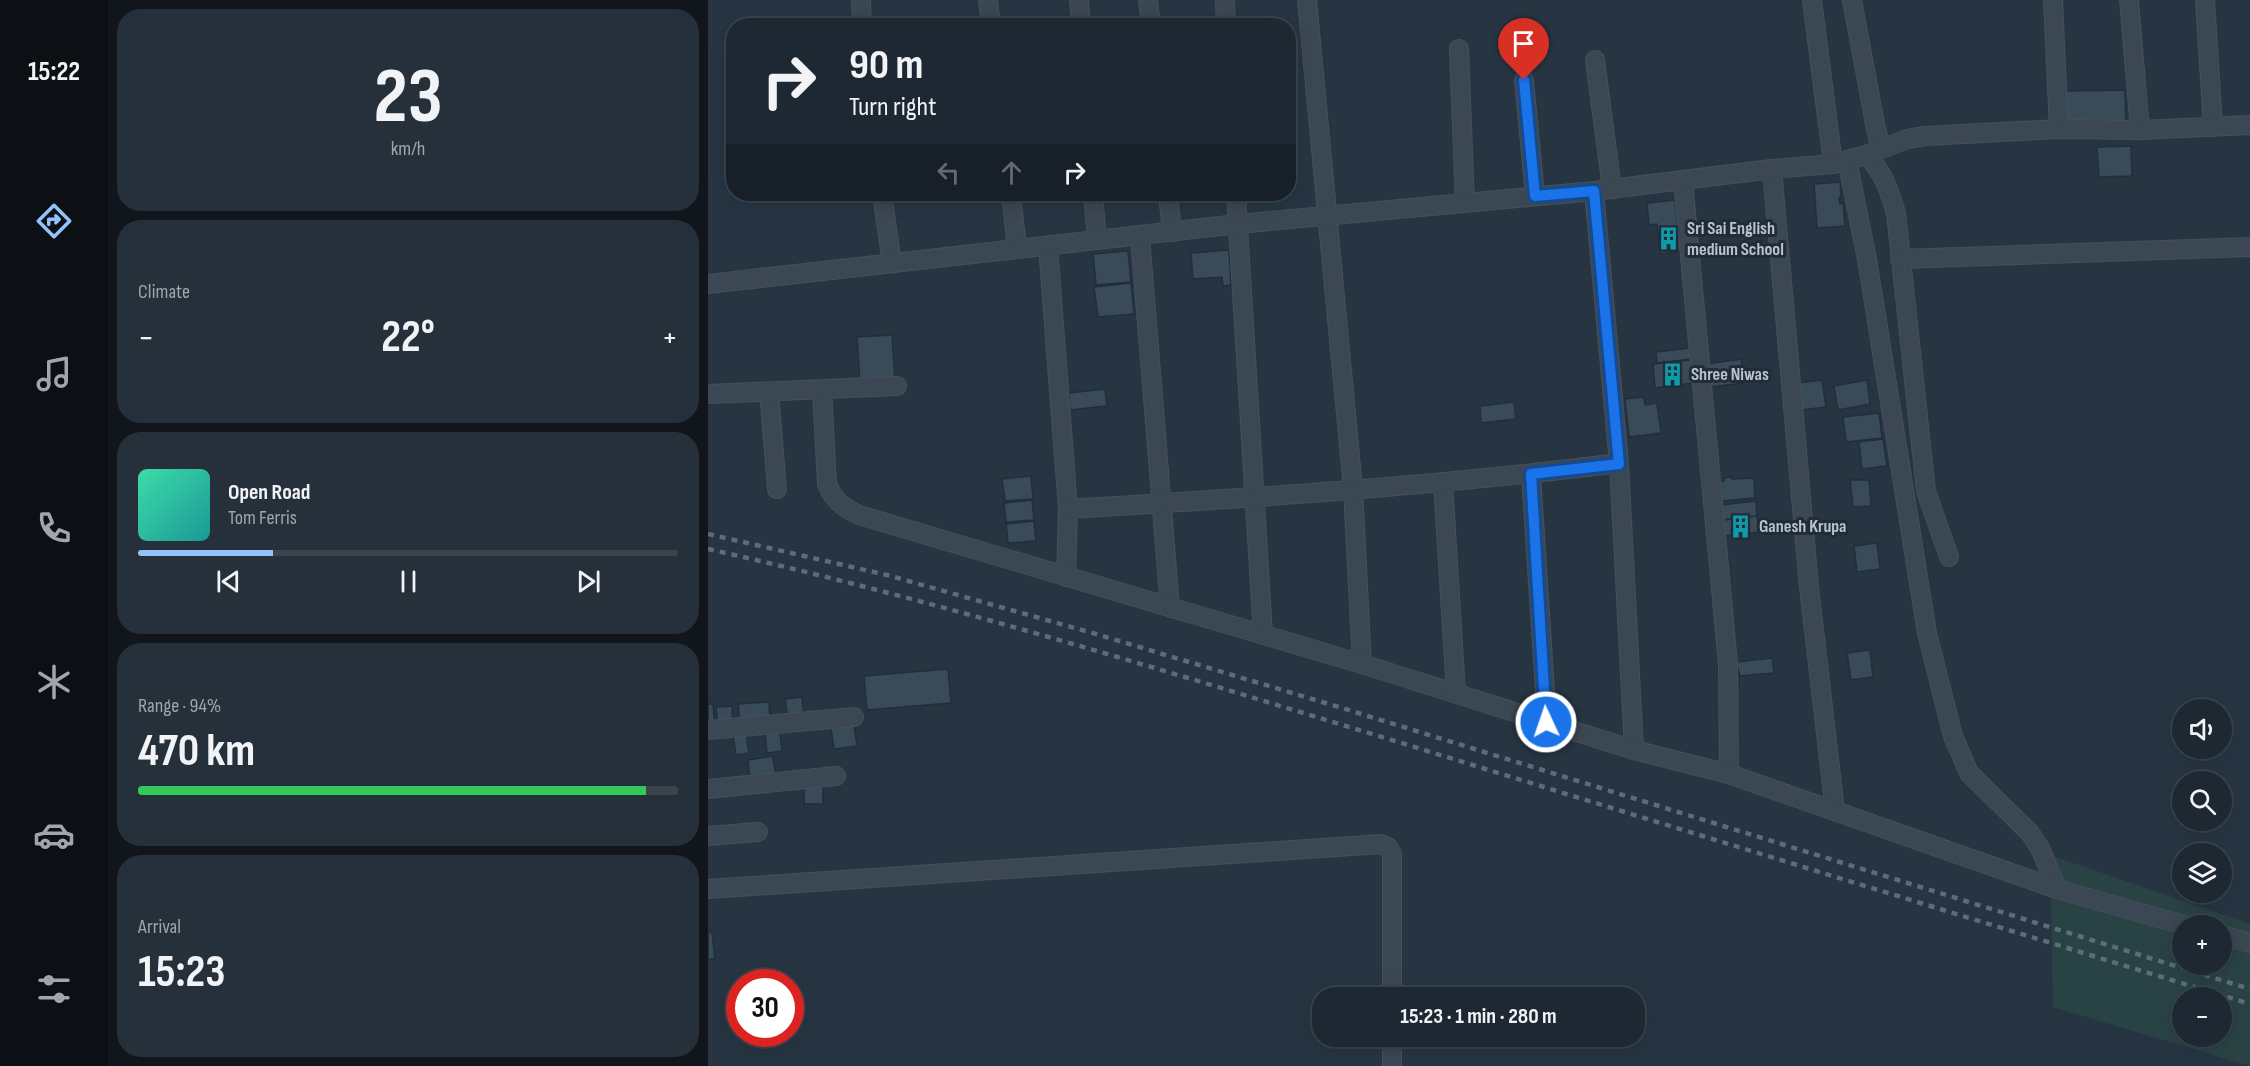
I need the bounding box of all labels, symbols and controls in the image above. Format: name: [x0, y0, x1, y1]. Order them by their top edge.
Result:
pin: [1498, 18, 1549, 80]
icon: arrive: [1507, 27, 1540, 60]
text: 90 m: [849, 40, 923, 91]
icon: right: [750, 42, 828, 120]
text: 23: [373, 51, 443, 144]
text: 15:22: [28, 56, 80, 88]
text: Turn right: [849, 91, 936, 123]
text: km/h: [391, 137, 425, 161]
icon: left: [932, 156, 965, 189]
icon: ahead: [995, 156, 1028, 189]
icon: right: [1058, 156, 1091, 189]
icon: directions: [33, 200, 75, 242]
place label: Sri Sai English medium School: [1687, 218, 1784, 260]
building icon: Sri Sai English medium School: [1656, 225, 1682, 251]
text: Climate: [138, 280, 190, 304]
text: 22°: [381, 310, 435, 365]
text: −: [138, 318, 154, 358]
text: +: [662, 318, 678, 358]
icon: music: [33, 353, 75, 395]
building icon: Shree Niwas: [1660, 361, 1686, 387]
place label: Shree Niwas: [1691, 364, 1769, 385]
text: Open Road: [228, 479, 310, 506]
text: Tom Ferris: [228, 506, 297, 530]
icon: phone: [33, 507, 75, 549]
building icon: Ganesh Krupa: [1728, 513, 1754, 539]
place label: Ganesh Krupa: [1759, 516, 1847, 537]
icon: previous: [212, 565, 245, 598]
icon: pause: [392, 565, 425, 598]
icon: next: [572, 565, 605, 598]
icon: climate: [33, 661, 75, 703]
position arrow: [1514, 690, 1578, 754]
text: Range · 94%: [138, 694, 221, 718]
map controls: [2172, 699, 2232, 1047]
button: sound: [2172, 699, 2232, 759]
text: 470 km: [138, 724, 255, 779]
button: search: [2172, 771, 2232, 831]
icon: car: [33, 814, 75, 856]
button: layers: [2172, 843, 2232, 903]
text: Arrival: [138, 915, 181, 939]
button: +: [2172, 915, 2232, 975]
text: 15:23: [138, 945, 225, 1000]
icon: filters: [33, 968, 75, 1010]
speed limit sign: 30: [726, 969, 804, 1047]
button: −: [2172, 987, 2232, 1047]
text: 15:23 · 1 min · 280 m: [1400, 1003, 1557, 1030]

